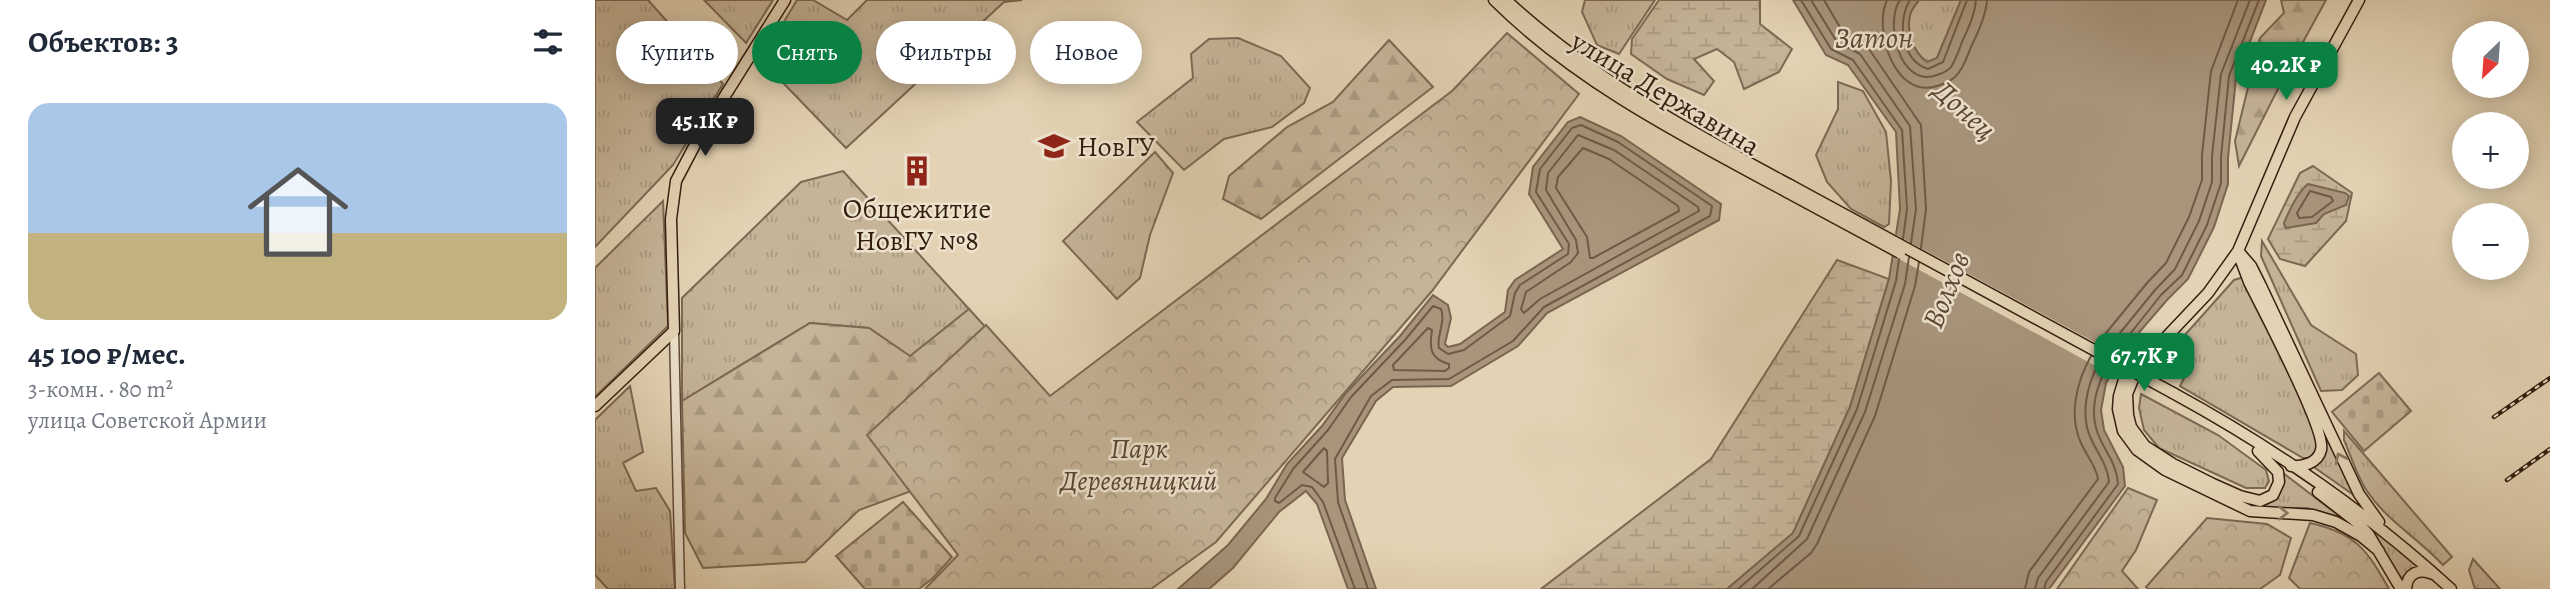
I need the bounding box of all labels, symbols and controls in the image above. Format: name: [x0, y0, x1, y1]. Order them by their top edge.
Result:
water label: Затон: [1835, 18, 1913, 58]
chip: Купить: [616, 21, 738, 84]
chip: Снять: [752, 21, 862, 84]
chip: Фильтры: [876, 21, 1016, 84]
chip: Новое: [1030, 21, 1142, 84]
north arrow: [2452, 21, 2529, 98]
map controls: [2452, 21, 2529, 280]
text: Объектов: 3: [28, 22, 179, 62]
street label: улица Державина: [1563, 22, 1767, 165]
icon: filters: [529, 23, 567, 61]
pin: 40.2K ₽: [2221, 42, 2351, 102]
text: 40.2K ₽: [2251, 49, 2321, 80]
water label: Донец: [1923, 70, 2005, 149]
pin: 45.1K ₽: [640, 99, 770, 158]
text: 45.1K ₽: [672, 105, 738, 136]
button: +: [2452, 112, 2529, 189]
place label: НовГУ: [1077, 128, 1155, 166]
school or university icon: НовГУ: [1037, 129, 1071, 163]
icon: home: [235, 149, 361, 275]
building icon: Общежитие НовГУ №8: [900, 154, 934, 188]
place label: Общежитие НовГУ №8: [843, 190, 991, 260]
button: −: [2452, 203, 2529, 280]
water label: Волхов: [1913, 246, 1979, 334]
text: 45 100 ₽/мес.: [28, 334, 186, 374]
pin: 67.7K ₽: [2079, 334, 2209, 393]
text: 67.7K ₽: [2110, 340, 2178, 371]
text: 3-комн. · 80 m²: [28, 374, 173, 405]
text: улица Советской Армии: [28, 405, 267, 436]
park label: Парк Деревяницкий: [1059, 430, 1217, 500]
one-way arrow: [2335, 453, 2349, 465]
one-way arrow: [2278, 505, 2289, 521]

